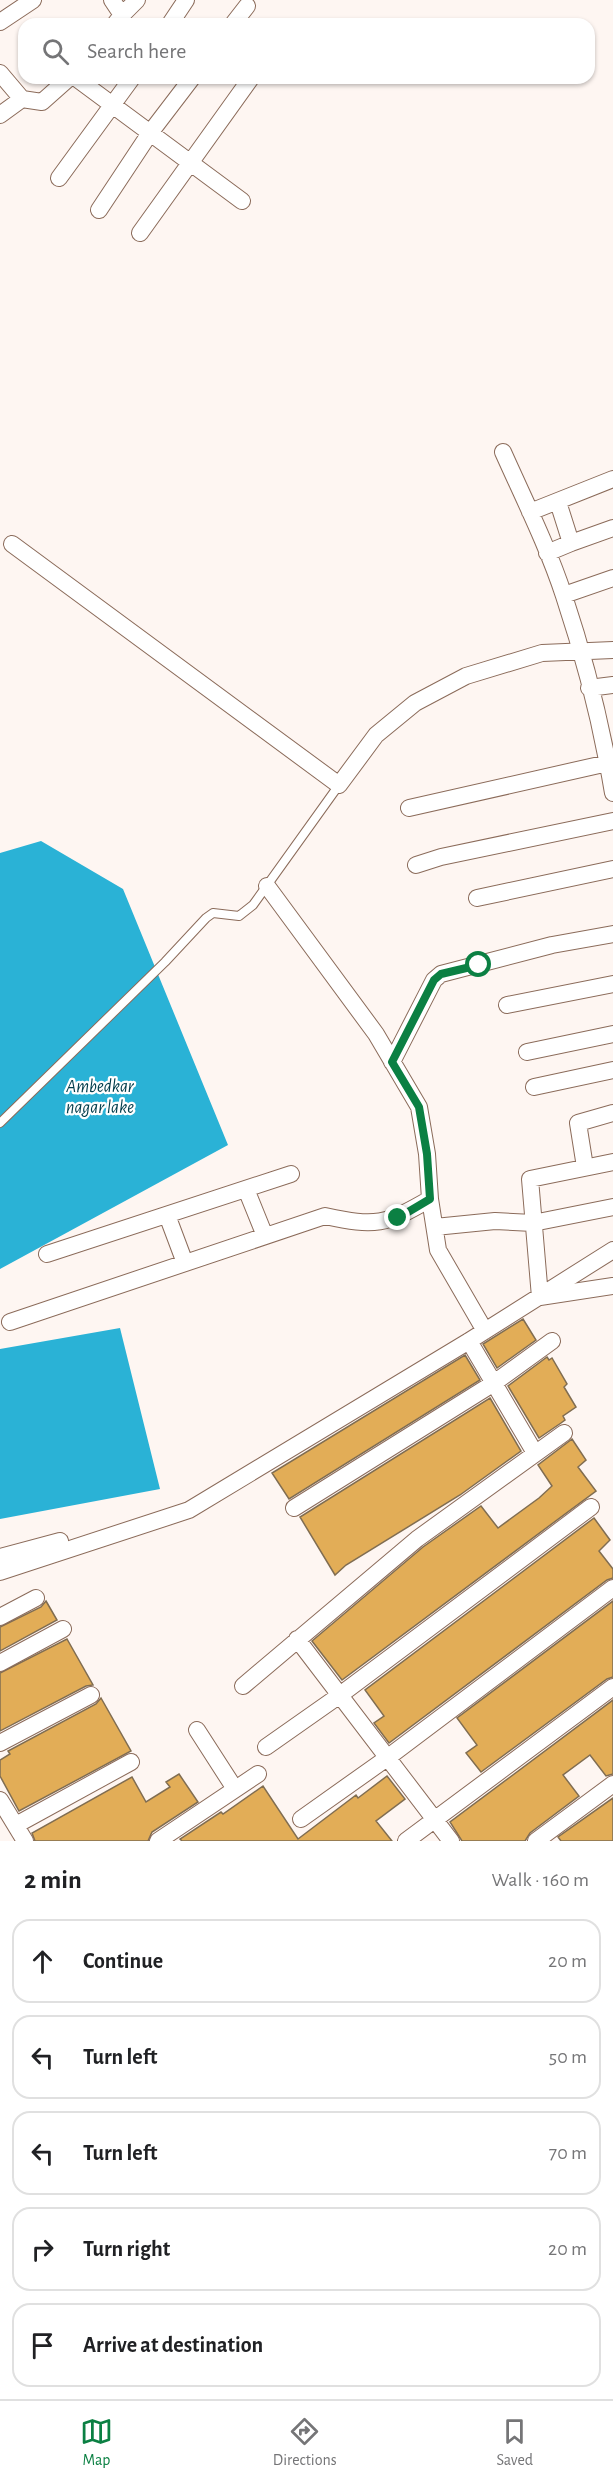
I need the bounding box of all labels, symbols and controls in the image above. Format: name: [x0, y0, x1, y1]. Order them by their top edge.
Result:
search box: [18, 18, 595, 84]
icon: search: [39, 35, 72, 68]
text: Search here: [87, 40, 186, 62]
route start: [465, 951, 491, 977]
water label: Ambedkar nagar lake: [65, 1078, 135, 1117]
route end: [384, 1204, 410, 1230]
text: 2 min: [24, 1867, 82, 1893]
text: Walk · 160 m: [492, 1870, 589, 1890]
icon: ahead: [26, 1945, 59, 1978]
text: Continue: [83, 1950, 163, 1972]
text: 20 m: [548, 1951, 587, 1971]
icon: left: [26, 2041, 59, 2074]
text: Turn left: [83, 2046, 157, 2068]
text: 50 m: [549, 2047, 587, 2067]
icon: left: [26, 2137, 59, 2170]
text: Turn left: [83, 2142, 157, 2164]
text: 70 m: [549, 2143, 587, 2163]
icon: right: [26, 2233, 59, 2266]
text: Turn right: [83, 2238, 170, 2260]
text: 20 m: [548, 2239, 587, 2259]
icon: arrive: [26, 2329, 59, 2362]
text: Arrive at destination: [83, 2334, 263, 2356]
tab: Map: [80, 2415, 113, 2470]
tab: Directions: [273, 2415, 337, 2470]
tab: Saved: [496, 2415, 533, 2470]

